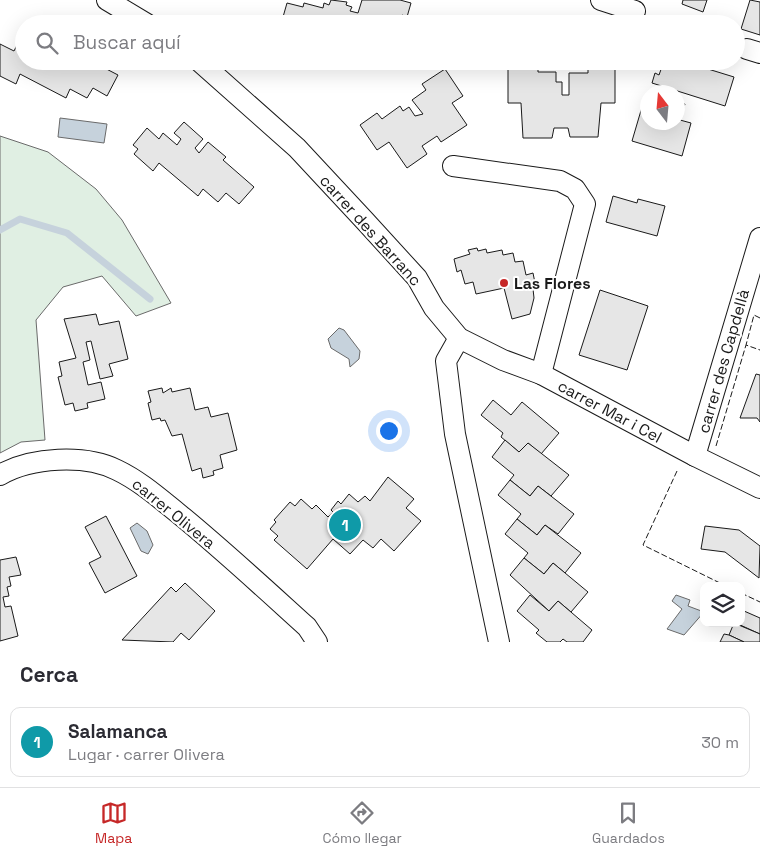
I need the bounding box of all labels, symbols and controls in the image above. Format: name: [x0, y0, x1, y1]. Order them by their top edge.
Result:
search box: [15, 15, 745, 70]
icon: search: [33, 29, 61, 57]
text: Buscar aquí: [73, 30, 181, 55]
north arrow: [640, 85, 685, 130]
street label: carrer des Barranc: [315, 170, 426, 290]
place label: Las Flores: [514, 273, 591, 294]
marker: Las Flores: [498, 277, 510, 289]
street label: carrer des Capdellà: [693, 287, 754, 436]
street label: carrer Mar i Cel: [554, 375, 665, 448]
your location: [376, 418, 402, 444]
street label: carrer Olivera: [128, 473, 220, 553]
pin: 1: [329, 506, 361, 544]
map controls: [700, 582, 745, 627]
button: layers: [700, 582, 745, 627]
text: Cerca: [20, 661, 78, 688]
text: Salamanca: [68, 719, 168, 744]
text: 1: [33, 732, 41, 753]
text: 30 m: [701, 732, 739, 753]
text: Lugar · carrer Olivera: [68, 744, 225, 765]
tab: Mapa: [95, 799, 132, 847]
tab: Cómo llegar: [322, 799, 402, 847]
tab: Guardados: [592, 799, 665, 847]

